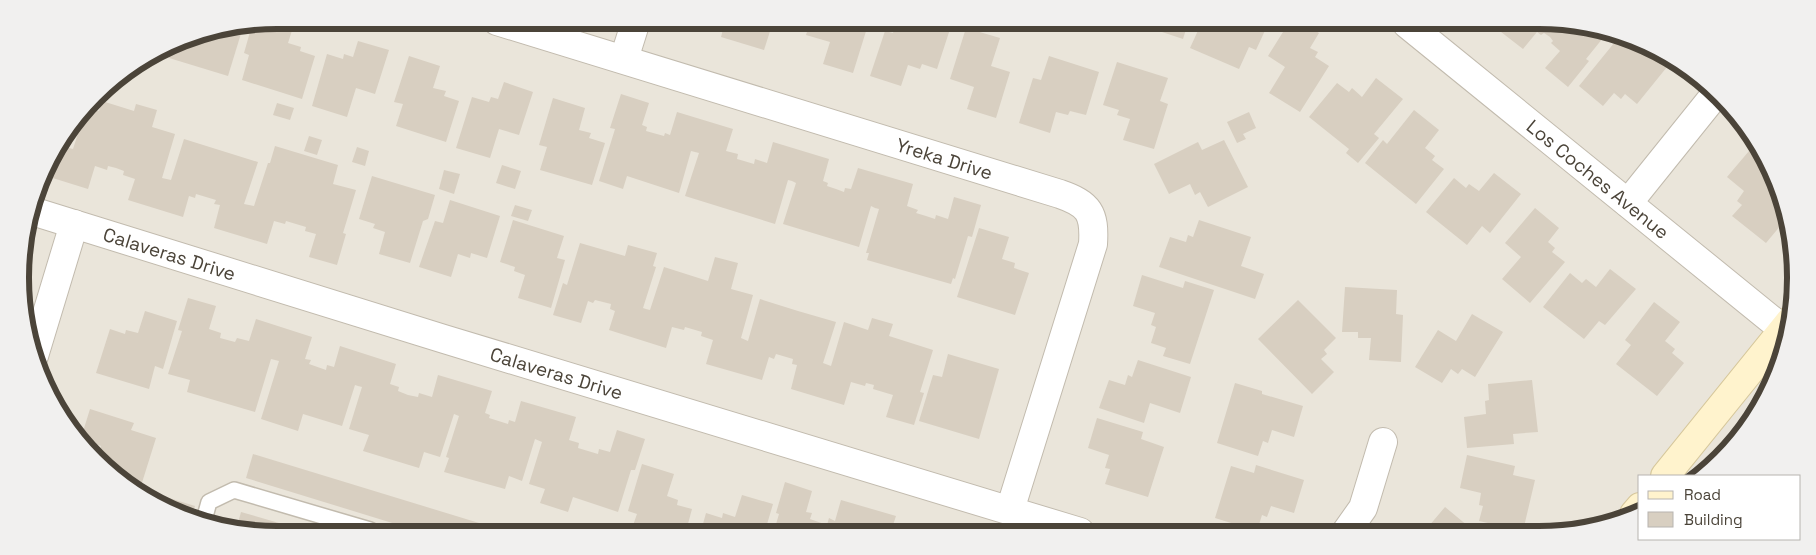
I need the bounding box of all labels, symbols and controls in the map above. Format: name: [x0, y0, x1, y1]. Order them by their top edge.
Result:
street label: Los Coches Avenue: [1521, 114, 1675, 244]
street label: Yreka Drive: [893, 132, 996, 185]
street label: Calaveras Drive: [100, 221, 239, 286]
street label: Calaveras Drive: [487, 341, 626, 405]
legend: [1638, 475, 1801, 540]
text: Road: [1684, 485, 1721, 504]
text: Building: [1684, 510, 1743, 529]

